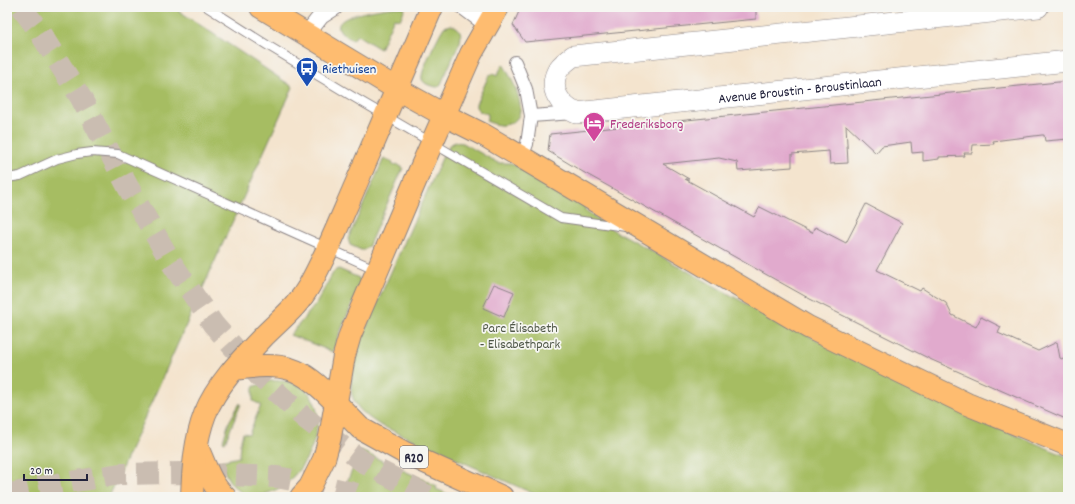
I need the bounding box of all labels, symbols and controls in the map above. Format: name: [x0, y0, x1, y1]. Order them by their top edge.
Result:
bus stop icon: Riethuisen: [294, 55, 320, 88]
place label: Riethuisen: [322, 60, 376, 80]
street label: Avenue Broustin - Broustinlaan: [717, 73, 883, 110]
hotel icon: Frederiksborg: [581, 110, 607, 143]
place label: Frederiksborg: [610, 115, 683, 135]
park label: Parc Élisabeth - Elisabethpark: [480, 319, 560, 355]
road number: R20: [400, 446, 428, 468]
scale bar: [24, 456, 87, 482]
text: 20 m: [30, 463, 53, 480]

